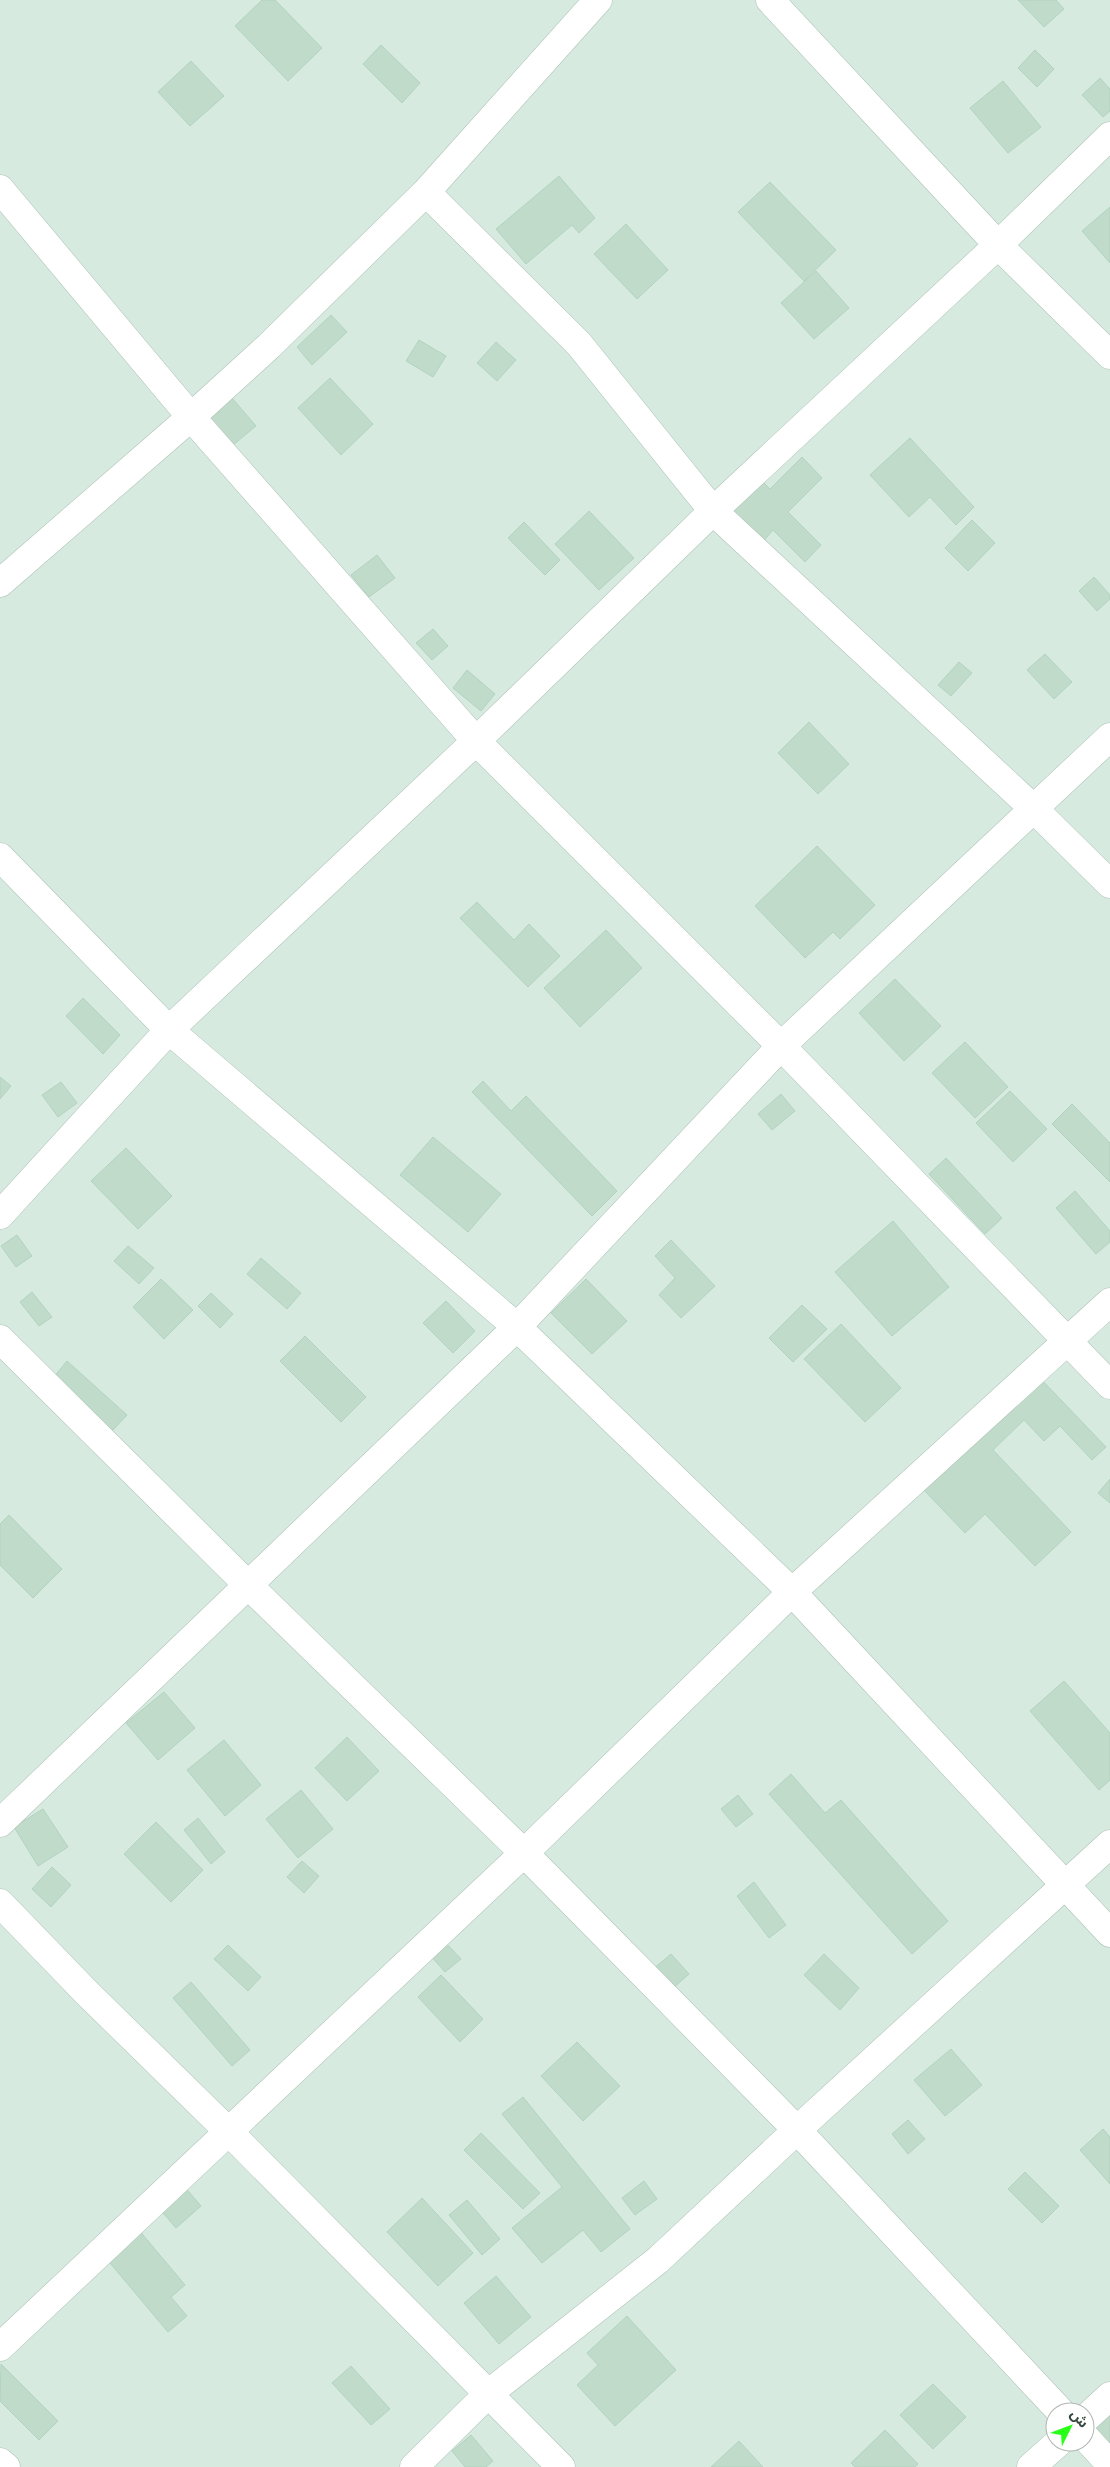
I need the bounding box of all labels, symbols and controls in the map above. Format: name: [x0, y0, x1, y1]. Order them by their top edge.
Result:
north arrow: [1045, 2402, 1095, 2452]
text: ش: [1067, 2405, 1093, 2431]

